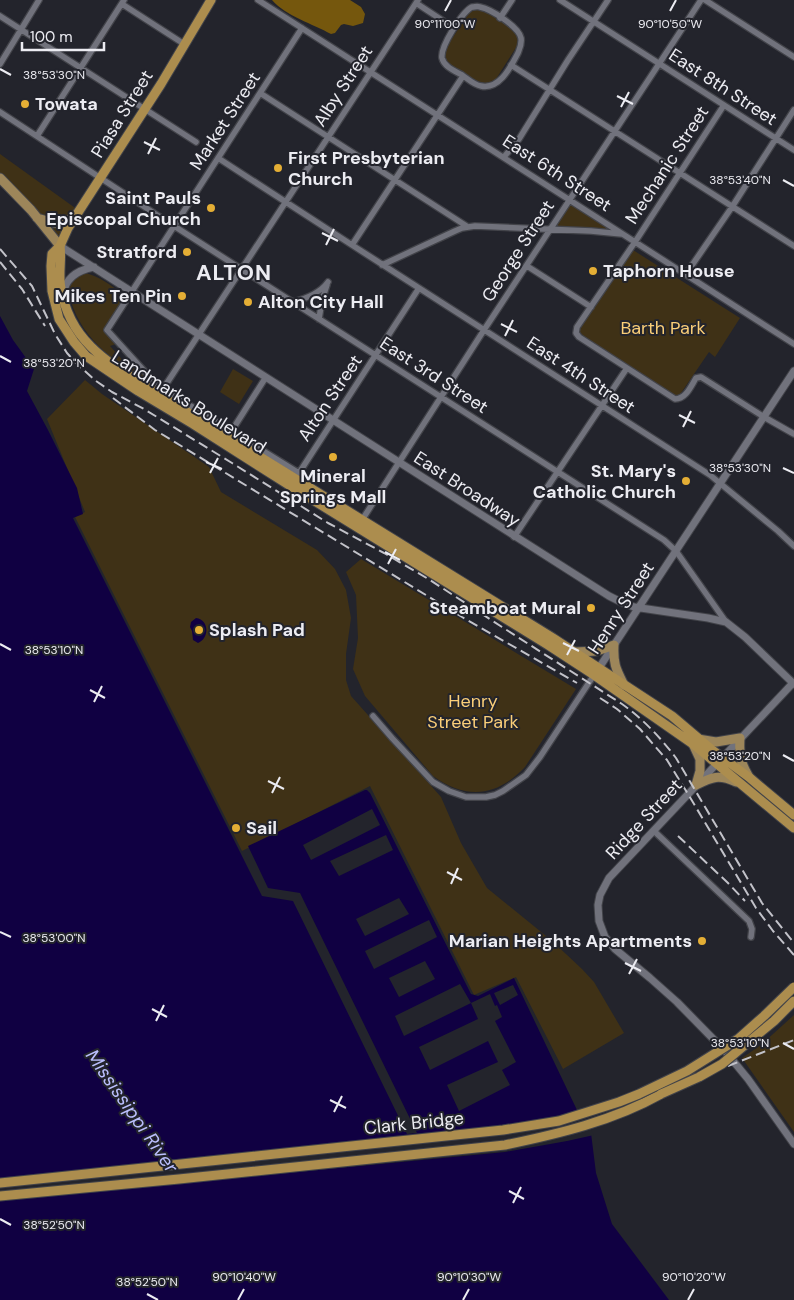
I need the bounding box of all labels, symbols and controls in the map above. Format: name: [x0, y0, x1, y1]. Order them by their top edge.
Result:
text: 90°11'00"W: [415, 16, 476, 32]
text: 90°10'50"W: [638, 16, 702, 32]
scale bar: [22, 20, 105, 52]
text: 100 m: [30, 27, 73, 47]
street label: Alby Street: [308, 41, 378, 131]
street label: East 8th Street: [664, 43, 782, 131]
street label: Piasa Street: [86, 66, 158, 162]
text: 38°53'30"N: [23, 67, 85, 83]
street label: Market Street: [184, 67, 266, 175]
place label: Towata: [35, 92, 98, 116]
marker: Towata: [19, 98, 31, 110]
street label: Mechanic Street: [620, 101, 714, 229]
street label: East 6th Street: [498, 129, 616, 217]
place label: First Presbyterian Church: [288, 146, 445, 191]
marker: First Presbyterian Church: [272, 162, 284, 174]
text: 38°53'40"N: [709, 172, 771, 188]
place label: Saint Pauls Episcopal Church: [46, 186, 201, 231]
street label: George Street: [476, 196, 560, 306]
marker: Saint Pauls Episcopal Church: [205, 202, 217, 214]
place label: Stratford: [96, 240, 177, 264]
marker: Stratford: [181, 246, 193, 258]
district label: ALTON: [196, 258, 272, 287]
place label: Taphorn House: [603, 259, 735, 283]
marker: Taphorn House: [587, 265, 599, 277]
place label: Mikes Ten Pin: [54, 284, 172, 308]
marker: Mikes Ten Pin: [176, 290, 188, 302]
place label: Alton City Hall: [258, 290, 384, 314]
marker: Alton City Hall: [242, 296, 254, 308]
park label: Barth Park: [620, 316, 706, 340]
street label: East 3rd Street: [375, 331, 493, 419]
street label: East 4th Street: [522, 331, 640, 419]
street label: Landmarks Boulevard: [107, 345, 271, 459]
street label: Alton Street: [292, 350, 368, 446]
text: 38°53'20"N: [23, 355, 85, 371]
street label: East Broadway: [409, 446, 525, 532]
marker: Mineral Springs Mall: [327, 451, 339, 463]
place label: St. Mary's Catholic Church: [533, 459, 676, 504]
text: 38°53'30"N: [709, 460, 771, 476]
place label: Mineral Springs Mall: [280, 464, 386, 509]
marker: St. Mary's Catholic Church: [680, 475, 692, 487]
street label: Henry Street: [582, 557, 660, 659]
place label: Steamboat Mural: [429, 596, 581, 620]
marker: Steamboat Mural: [585, 602, 597, 614]
place label: Splash Pad: [209, 618, 305, 642]
marker: Splash Pad: [193, 624, 205, 636]
text: 38°53'10"N: [25, 642, 83, 658]
park label: Henry Street Park: [427, 689, 519, 734]
text: 38°53'20"N: [709, 748, 771, 764]
street label: Ridge Street: [600, 774, 688, 864]
place label: Sail: [246, 816, 277, 840]
marker: Sail: [230, 822, 242, 834]
place label: Marian Heights Apartments: [449, 929, 692, 953]
text: 38°53'00"N: [22, 930, 86, 946]
marker: Marian Heights Apartments: [696, 935, 708, 947]
text: 38°53'10"N: [711, 1035, 769, 1051]
water label: Mississippi River: [80, 1044, 184, 1178]
street label: Clark Bridge: [363, 1106, 465, 1140]
text: 38°52'50"N: [23, 1217, 85, 1233]
text: 90°10'40"W: [212, 1269, 276, 1285]
text: 90°10'30"W: [437, 1269, 501, 1285]
text: 90°10'20"W: [662, 1269, 726, 1285]
text: 38°52'50"N: [116, 1274, 178, 1290]

